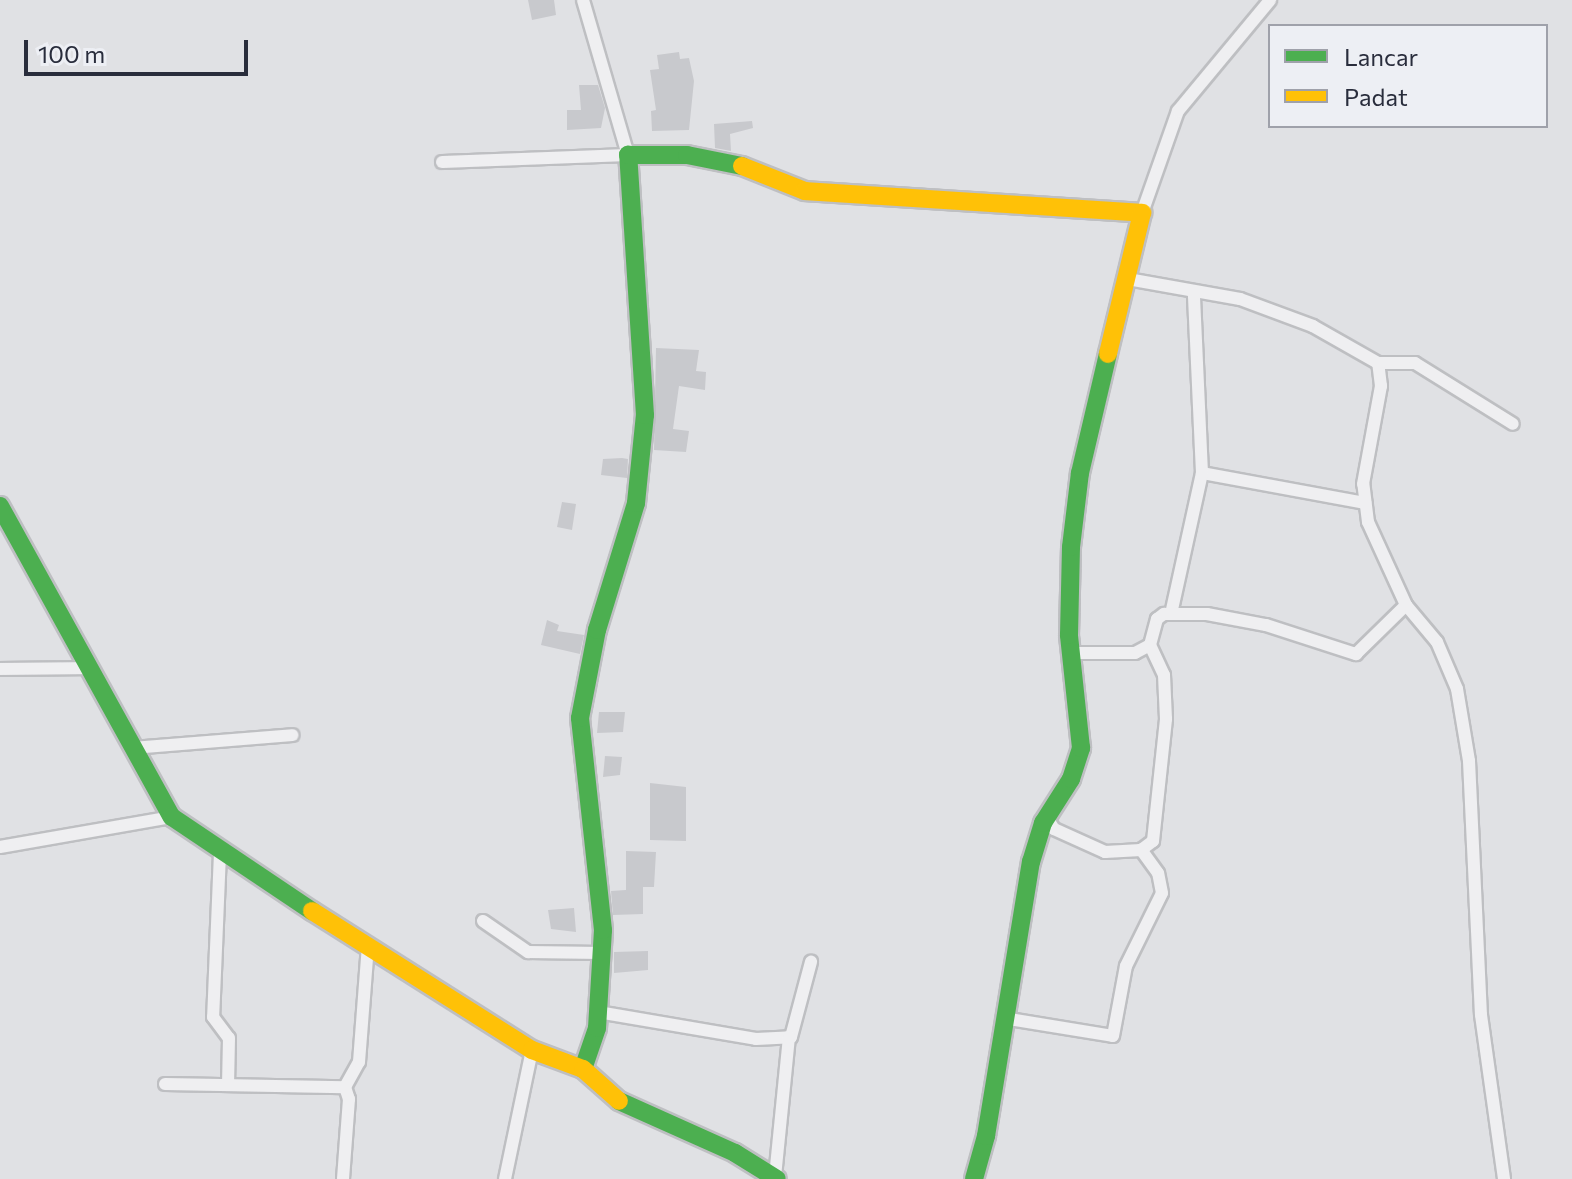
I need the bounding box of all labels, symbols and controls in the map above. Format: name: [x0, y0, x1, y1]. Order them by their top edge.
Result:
scale bar: [28, 24, 252, 74]
legend: [1268, 24, 1548, 128]
text: 100 m: [38, 39, 105, 68]
text: Lancar: [1344, 42, 1418, 71]
text: Padat: [1344, 82, 1408, 111]

